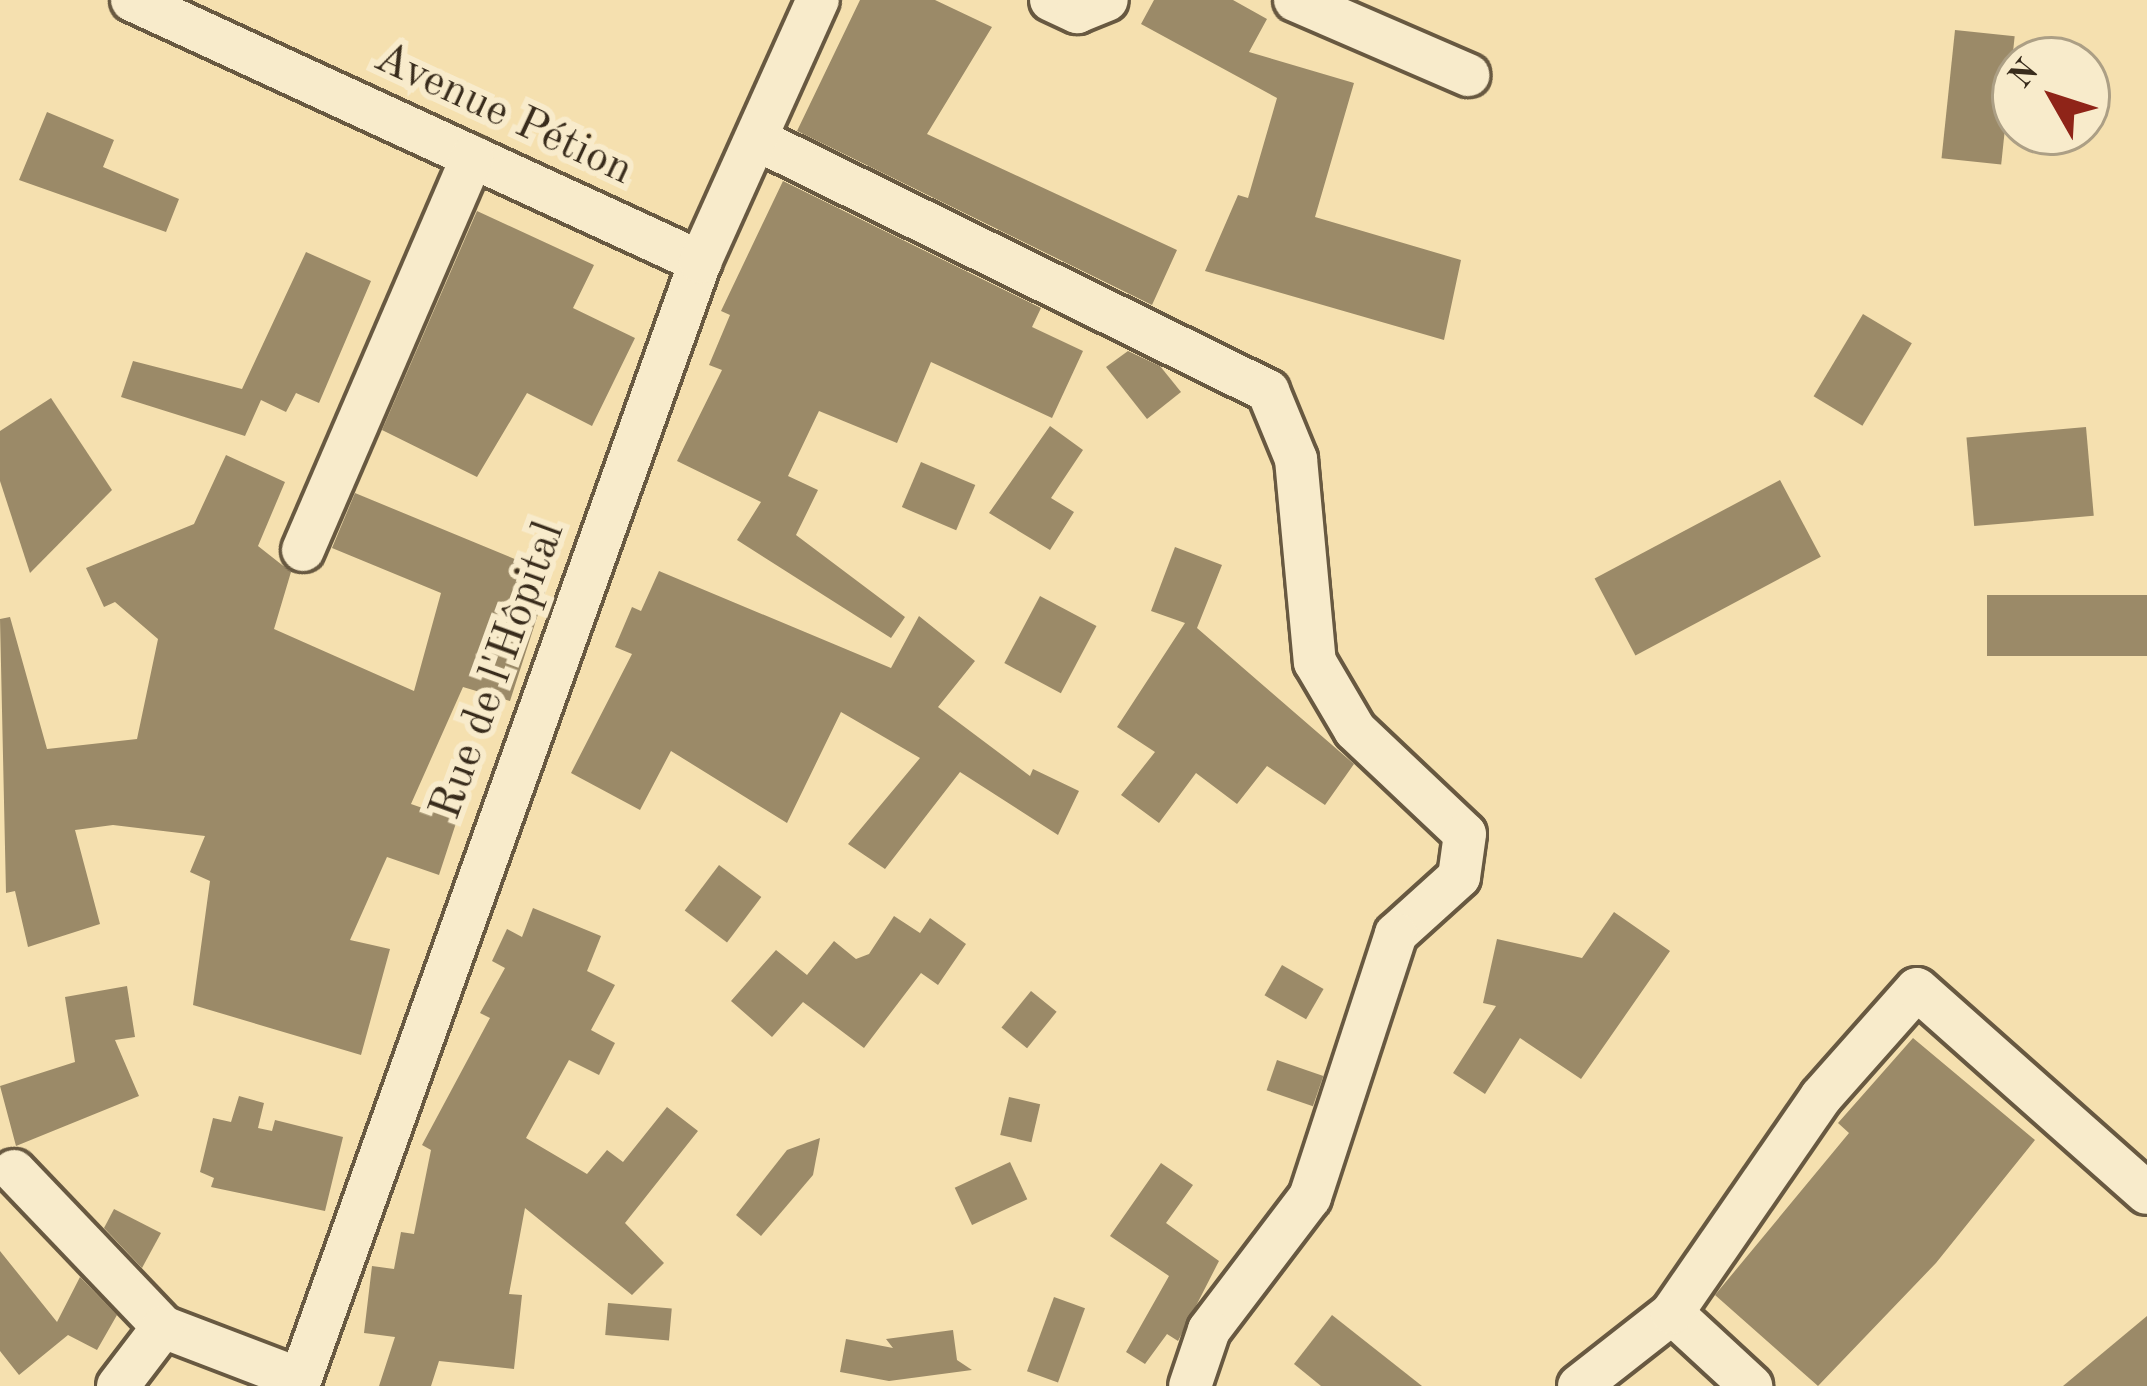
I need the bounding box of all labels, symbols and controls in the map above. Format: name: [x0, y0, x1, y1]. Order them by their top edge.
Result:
street label: Avenue Pétion: [365, 32, 641, 198]
north arrow: [1991, 36, 2111, 156]
text: N: [2004, 55, 2046, 95]
street label: Rue de l'Hôpital: [420, 515, 578, 827]

